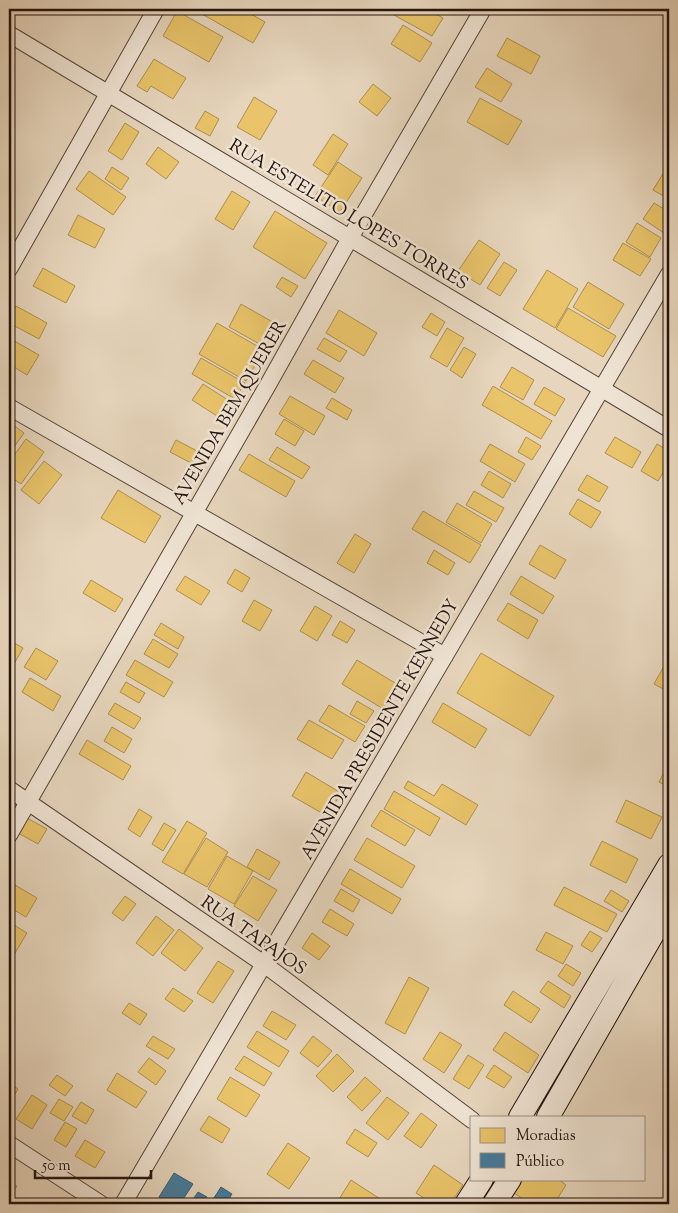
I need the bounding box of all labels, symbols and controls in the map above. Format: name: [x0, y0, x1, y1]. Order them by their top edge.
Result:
street label: RUA ESTELITO LOPES TORRES: [223, 134, 472, 298]
street label: AVENIDA BEM QUERER: [167, 316, 294, 510]
street label: AVENIDA PRESIDENTE KENNEDY: [295, 595, 466, 865]
street label: RUA TAPAJOS: [195, 890, 311, 983]
legend: [470, 1116, 646, 1180]
text: Moradias: [516, 1126, 576, 1147]
scale bar: [35, 1148, 151, 1180]
text: Público: [516, 1152, 564, 1173]
text: 50 m: [41, 1156, 71, 1177]

